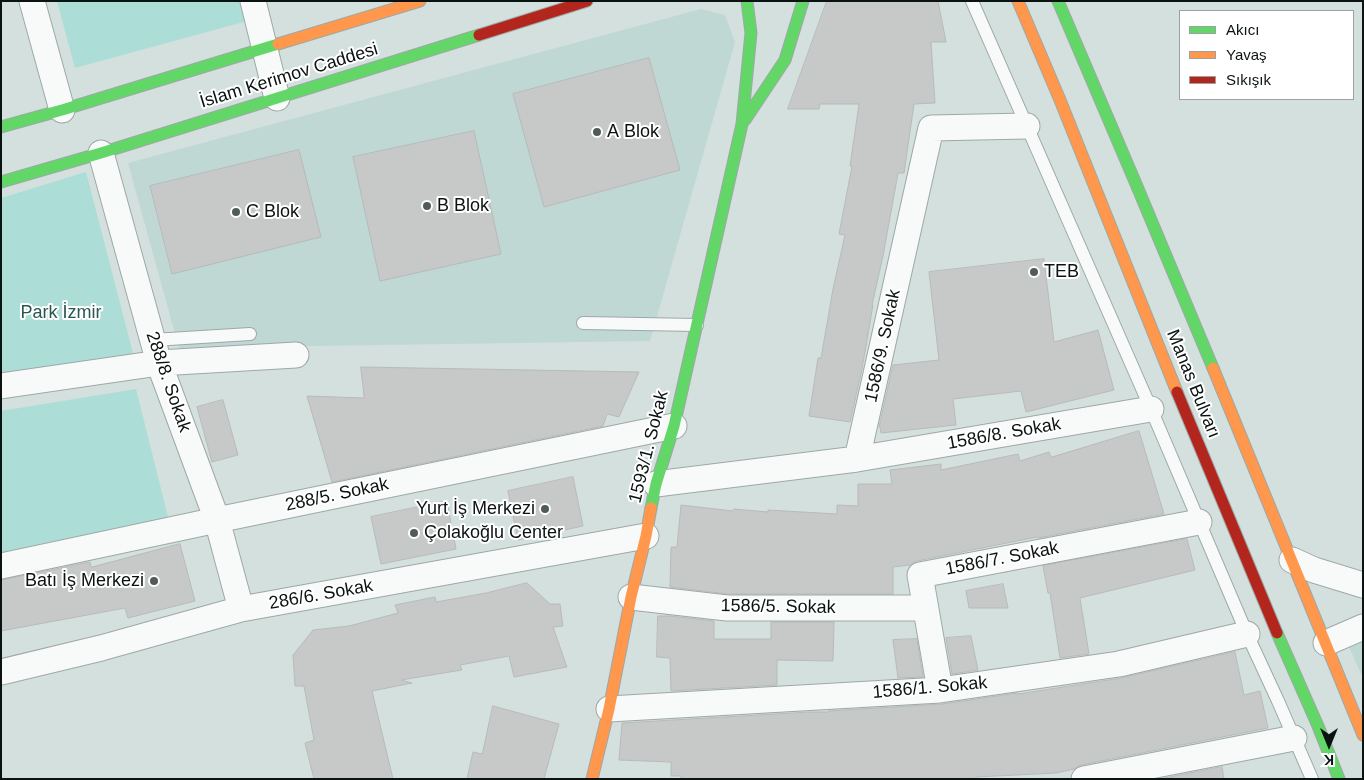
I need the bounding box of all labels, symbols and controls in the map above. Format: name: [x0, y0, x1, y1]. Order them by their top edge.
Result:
legend: [1179, 10, 1354, 100]
text: Akıcı: [1226, 21, 1259, 38]
street label: İslam Kerimov Caddesi: [197, 39, 381, 113]
text: Yavaş: [1226, 46, 1267, 63]
text: Sıkışık: [1226, 71, 1271, 88]
place label: A Blok: [607, 121, 659, 143]
marker: A Blok: [591, 126, 603, 138]
place label: B Blok: [437, 195, 489, 217]
marker: B Blok: [421, 200, 433, 212]
place label: C Blok: [246, 201, 299, 223]
marker: C Blok: [230, 206, 242, 218]
place label: TEB: [1044, 261, 1079, 283]
marker: TEB: [1028, 266, 1040, 278]
street label: 1586/9. Sokak: [860, 287, 906, 405]
park label: Park İzmir: [20, 302, 101, 324]
street label: Manas Bulvarı: [1161, 327, 1225, 441]
street label: 288/8. Sokak: [141, 329, 195, 435]
street label: 1593/1. Sokak: [625, 389, 673, 505]
street label: 1586/8. Sokak: [945, 413, 1063, 455]
street label: 288/5. Sokak: [283, 474, 391, 516]
place label: Yurt İş Merkezi: [416, 498, 535, 520]
marker: Yurt İş Merkezi: [539, 503, 551, 515]
place label: Çolakoğlu Center: [424, 522, 563, 544]
marker: Çolakoğlu Center: [408, 527, 420, 539]
street label: 1586/7. Sokak: [943, 537, 1061, 581]
place label: Batı İş Merkezi: [25, 570, 144, 592]
marker: Batı İş Merkezi: [148, 575, 160, 587]
street label: 286/6. Sokak: [267, 575, 375, 615]
street label: 1586/5. Sokak: [720, 595, 836, 619]
street label: 1586/1. Sokak: [872, 672, 988, 704]
north arrow: [1304, 720, 1354, 770]
text: K: [1324, 752, 1334, 768]

